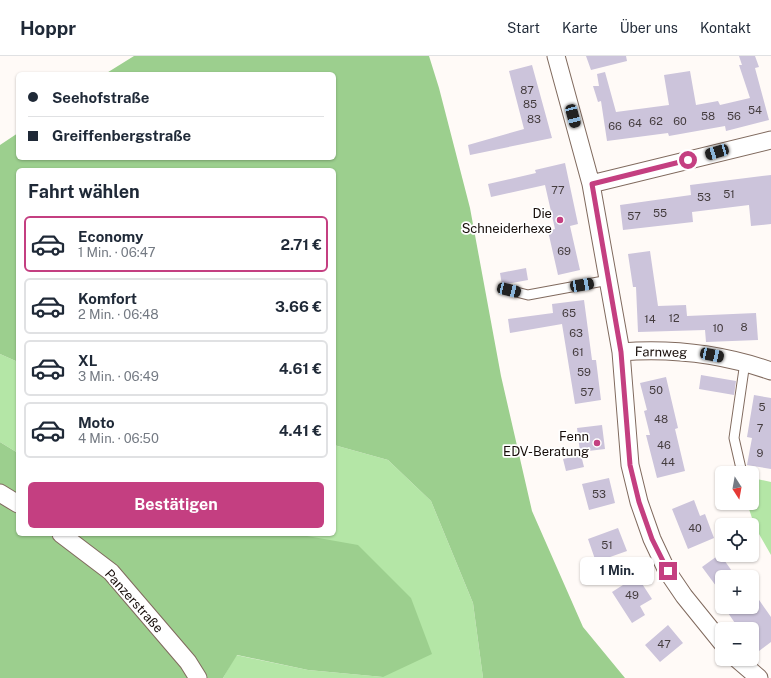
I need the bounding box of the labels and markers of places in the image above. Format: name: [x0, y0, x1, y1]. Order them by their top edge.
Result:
place label: Die Schneiderhexe: [462, 206, 552, 236]
marker: Die Schneiderhexe: [555, 215, 565, 225]
place label: Fenn EDV-Beratung: [503, 429, 589, 459]
marker: Fenn EDV-Beratung: [592, 438, 602, 448]

